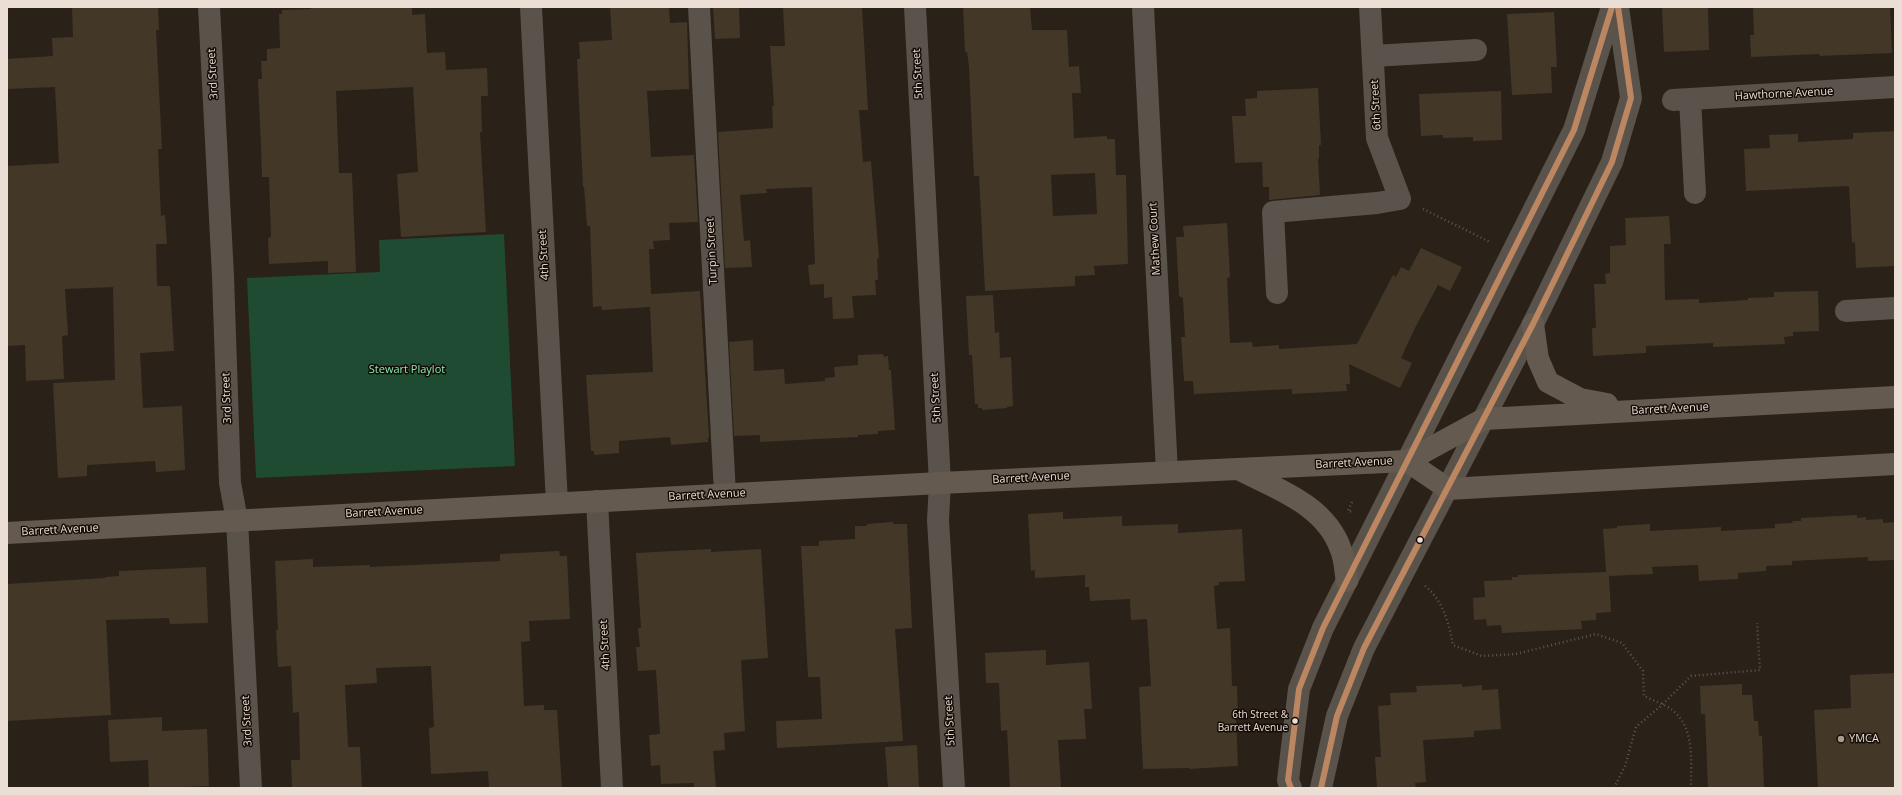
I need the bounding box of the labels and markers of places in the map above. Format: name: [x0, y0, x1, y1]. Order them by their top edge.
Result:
unlabelled marker: [1415, 535, 1425, 545]
place label: 6th Street & Barrett Avenue: [1218, 709, 1288, 732]
marker: 6th Street & Barrett Avenue: [1290, 716, 1300, 726]
place label: YMCA: [1849, 732, 1879, 746]
marker: YMCA: [1836, 734, 1846, 744]

